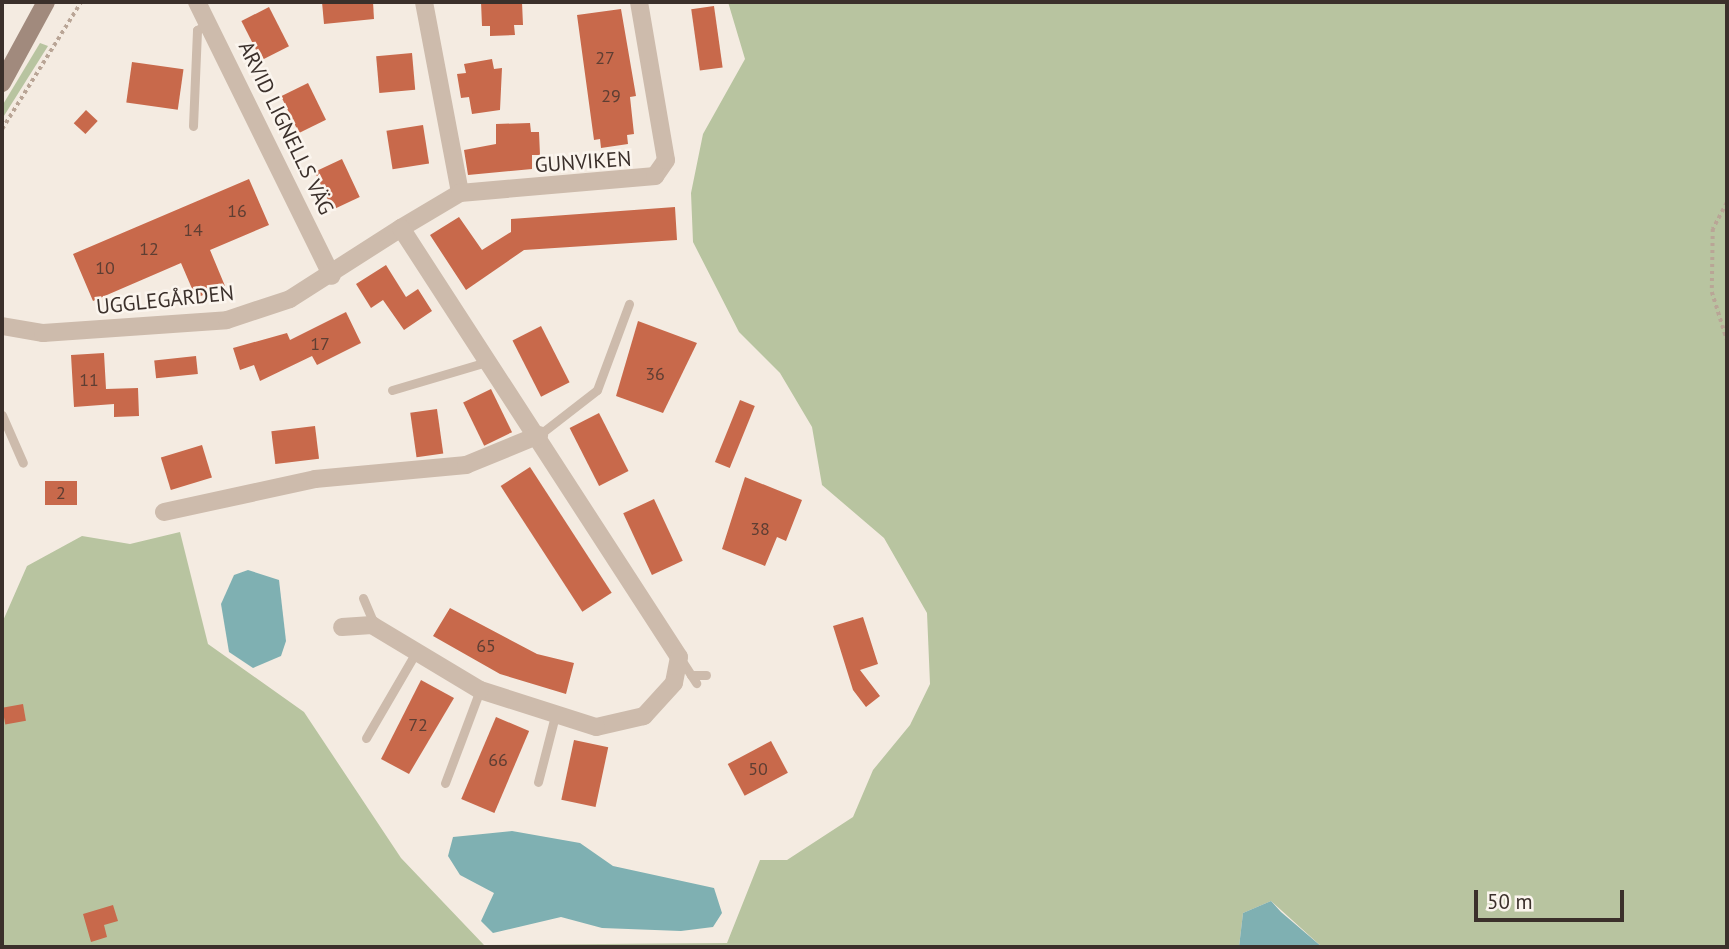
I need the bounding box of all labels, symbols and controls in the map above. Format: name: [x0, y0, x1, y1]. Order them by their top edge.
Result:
street label: ARVID LIGNELLS VÄG: [233, 37, 339, 219]
house number: 27: [595, 47, 615, 69]
house number: 29: [601, 85, 621, 107]
street label: GUNVIKEN: [534, 146, 632, 178]
house number: 16: [227, 200, 247, 222]
house number: 14: [183, 219, 203, 241]
house number: 12: [139, 238, 159, 260]
house number: 10: [95, 257, 115, 279]
street label: UGGLEGÅRDEN: [95, 280, 235, 320]
house number: 17: [310, 333, 330, 355]
house number: 36: [645, 363, 665, 385]
house number: 11: [79, 369, 99, 391]
house number: 2: [56, 482, 66, 504]
house number: 38: [750, 518, 770, 540]
house number: 65: [476, 635, 496, 657]
house number: 72: [408, 714, 428, 736]
house number: 66: [488, 749, 508, 771]
house number: 50: [748, 758, 768, 780]
scale bar: [1477, 876, 1628, 920]
text: 50 m: [1487, 888, 1533, 915]

